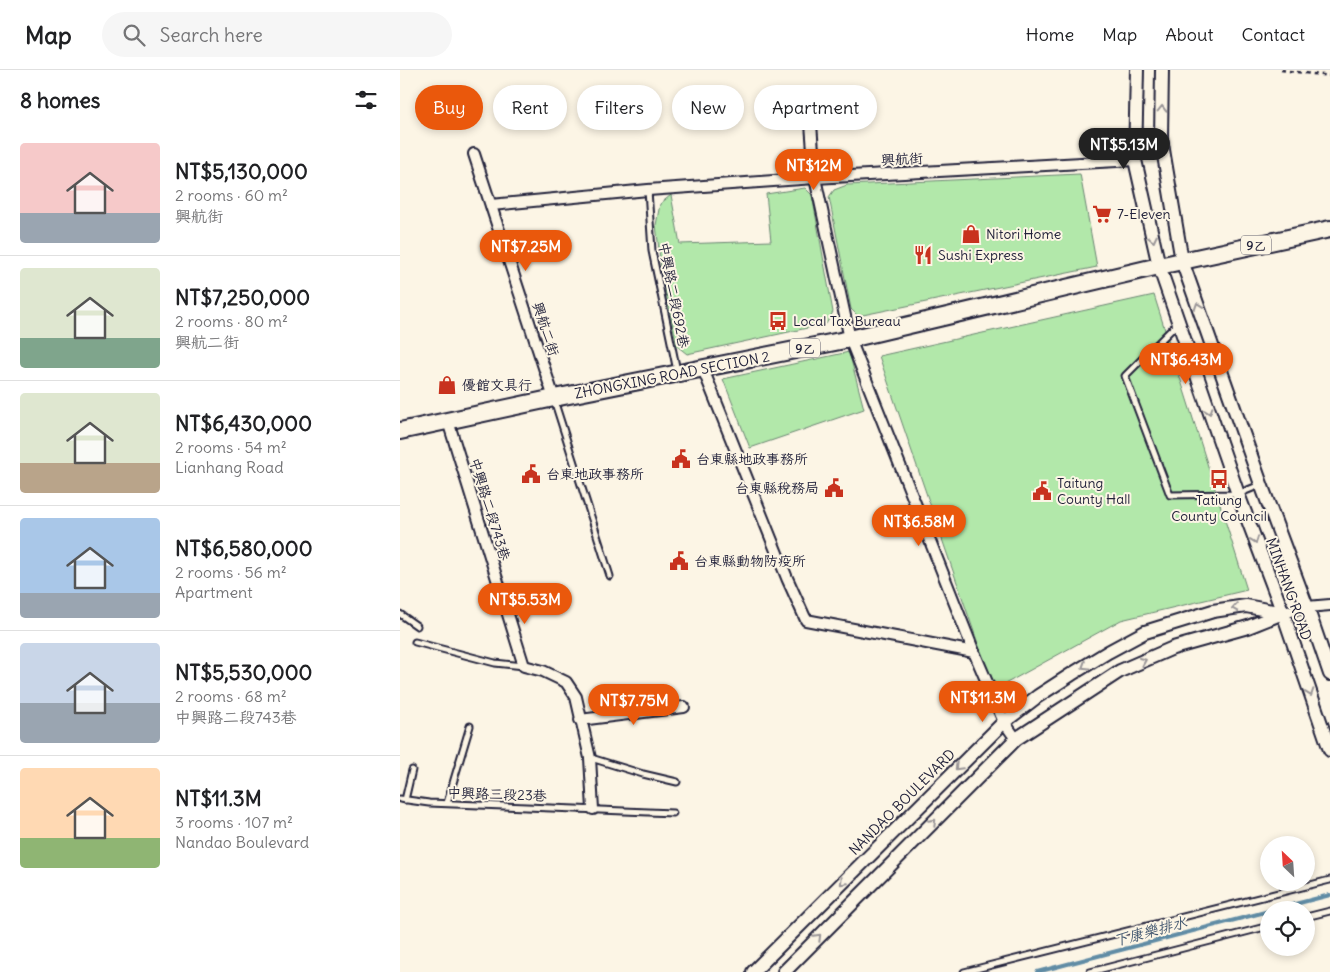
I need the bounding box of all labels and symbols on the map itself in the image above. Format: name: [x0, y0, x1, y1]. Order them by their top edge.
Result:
one-way arrow: [1156, 104, 1167, 112]
pin: NT$5.13M: [1072, 128, 1176, 170]
pin: NT$12M: [773, 148, 855, 191]
street label: 興航街: [881, 149, 923, 169]
supermarket icon: 7-Eleven: [1091, 203, 1113, 225]
place label: 7-Eleven: [1117, 205, 1171, 223]
shop icon: Nitori Home: [960, 223, 982, 245]
place label: Nitori Home: [986, 225, 1061, 243]
pin: NT$7.25M: [474, 230, 578, 272]
one-way arrow: [1147, 235, 1158, 244]
road number: 9乙: [1241, 236, 1271, 254]
street label: 中興路二段692巷: [655, 240, 693, 351]
restaurant icon: Sushi Express: [912, 244, 934, 266]
place label: Sushi Express: [938, 246, 1023, 264]
street label: 興航二街: [529, 300, 563, 358]
one-way arrow: [1194, 303, 1204, 311]
bus stop icon: Local Tax Bureau: [767, 310, 789, 332]
place label: Local Tax Bureau: [793, 312, 901, 330]
road number: 9乙: [790, 338, 820, 358]
pin: NT$6.43M: [1134, 342, 1238, 385]
street label: ZHONGXING ROAD SECTION 2: [573, 347, 771, 403]
shop icon: 優館文具行: [436, 374, 458, 396]
place label: 優館文具行: [462, 376, 532, 394]
one-way arrow: [1204, 406, 1214, 415]
public building icon: 台東縣地政事務所: [670, 448, 692, 470]
place label: 台東縣地政事務所: [696, 450, 808, 468]
street label: 中興路二段743巷: [466, 455, 514, 564]
public building icon: 台東地政事務所: [520, 463, 542, 485]
place label: 台東地政事務所: [546, 465, 644, 483]
bus stop icon: Tatiung County Council: [1208, 468, 1230, 490]
place label: Taitung County Hall: [1057, 474, 1130, 508]
public building icon: 台東縣稅務局: [823, 477, 845, 499]
place label: 台東縣稅務局: [735, 479, 819, 497]
public building icon: Taitung County Hall: [1031, 480, 1053, 502]
place label: Tatiung County Council: [1171, 491, 1267, 525]
pin: NT$6.58M: [867, 504, 971, 547]
one-way arrow: [1249, 535, 1259, 544]
street label: MINHANG ROAD: [1262, 535, 1316, 643]
public building icon: 台東縣動物防疫所: [668, 550, 690, 572]
place label: 台東縣動物防疫所: [694, 552, 806, 570]
pin: NT$5.53M: [473, 582, 577, 625]
one-way arrow: [1230, 602, 1239, 612]
one-way arrow: [1138, 656, 1147, 667]
one-way arrow: [1081, 660, 1090, 670]
pin: NT$11.3M: [931, 680, 1035, 723]
pin: NT$7.75M: [582, 684, 686, 726]
one-way arrow: [1304, 688, 1314, 697]
street label: NANDAO BOULEVARD: [845, 745, 959, 859]
one-way arrow: [955, 761, 964, 770]
street label: 中興路三段23巷: [447, 783, 548, 805]
one-way arrow: [927, 819, 936, 828]
north arrow: [1260, 836, 1315, 891]
one-way arrow: [840, 876, 849, 885]
water label: 下康樂排水: [1111, 912, 1190, 950]
one-way arrow: [812, 934, 821, 943]

